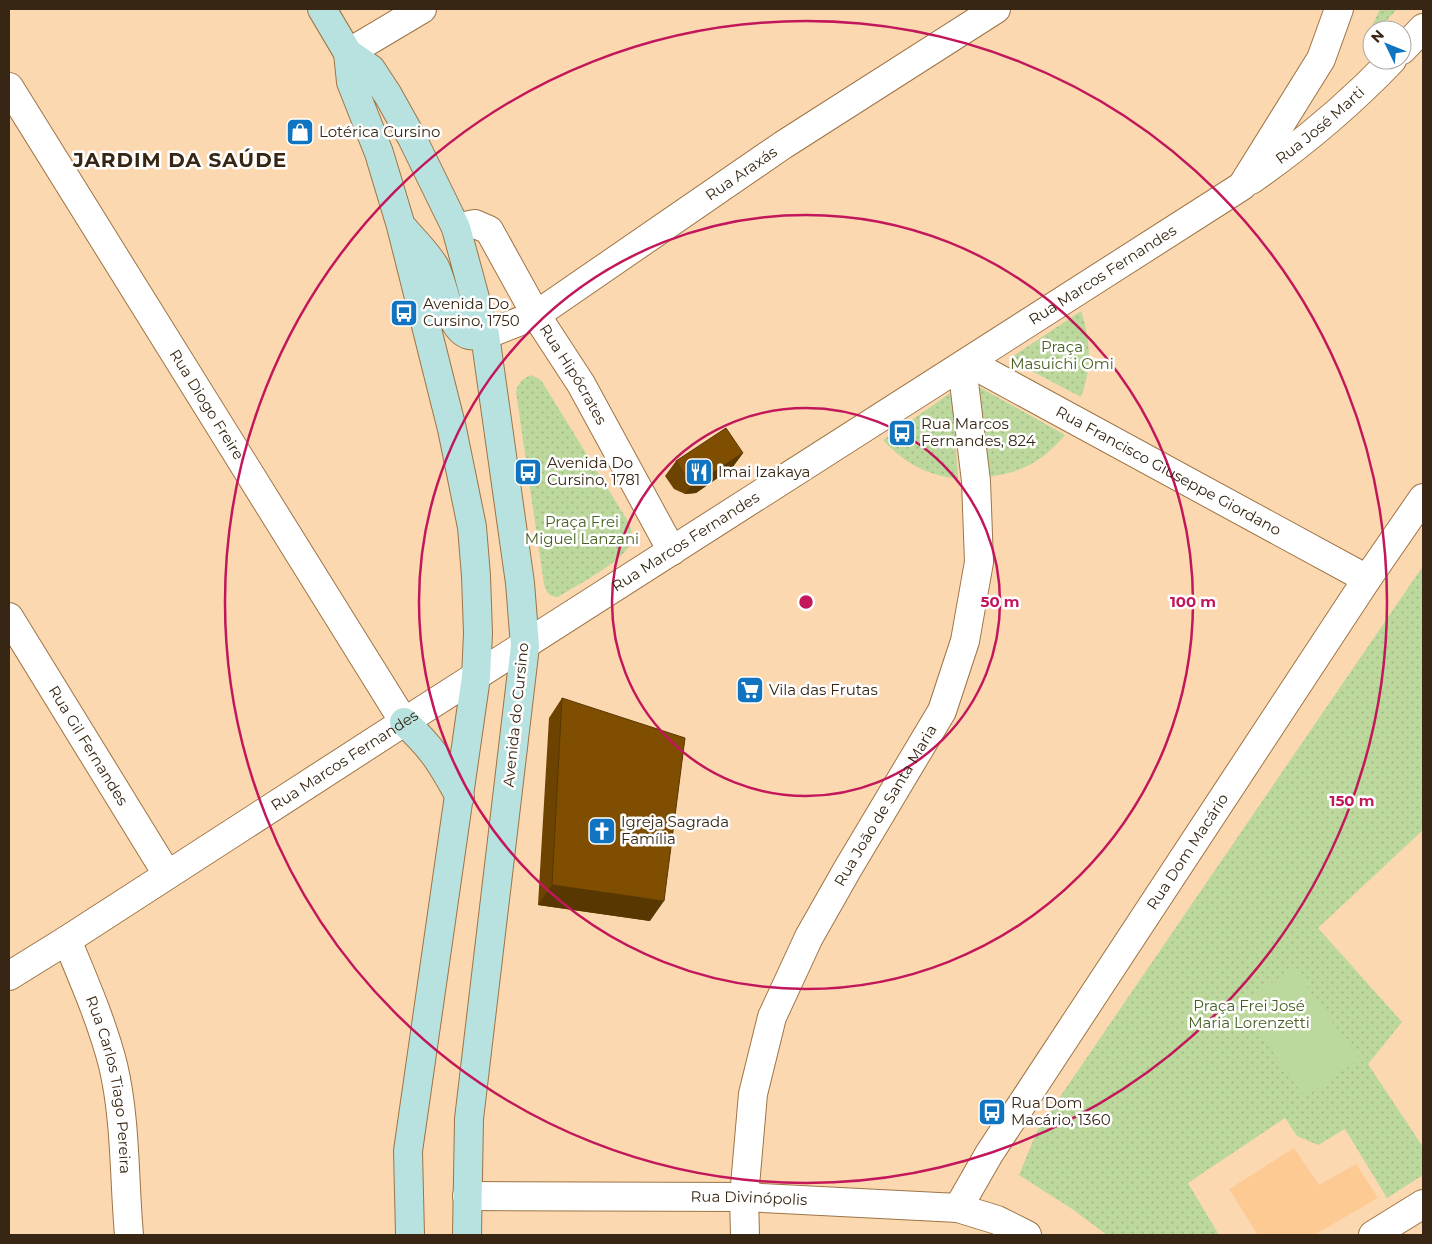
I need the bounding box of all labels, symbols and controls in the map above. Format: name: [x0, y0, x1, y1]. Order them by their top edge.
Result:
north arrow: [1362, 20, 1412, 70]
text: N: [1367, 26, 1388, 46]
street label: Rua José Marti: [1271, 82, 1368, 168]
shop icon: Lotérica Cursino: [285, 117, 315, 147]
place label: Lotérica Cursino: [319, 122, 440, 141]
street label: Rua Araxás: [702, 142, 781, 205]
district label: JARDIM DA SAÚDE: [72, 148, 287, 172]
street label: Rua Marcos Fernandes: [1025, 220, 1180, 329]
place label: Avenida Do Cursino, 1750: [423, 294, 520, 330]
bus stop icon: Avenida Do Cursino, 1750: [389, 298, 419, 328]
street label: Rua Hipócrates: [536, 320, 611, 428]
park label: Praça Masuichi Omi: [1010, 337, 1114, 373]
street label: Rua Diogo Freire: [166, 346, 248, 463]
street label: Rua Francisco Giuseppe Giordano: [1052, 402, 1285, 539]
place label: Rua Marcos Fernandes, 824: [921, 414, 1036, 450]
bus stop icon: Rua Marcos Fernandes, 824: [887, 418, 917, 448]
place label: Avenida Do Cursino, 1781: [547, 453, 640, 489]
bus stop icon: Avenida Do Cursino, 1781: [513, 457, 543, 487]
restaurant icon: Imai Izakaya: [684, 457, 714, 487]
place label: Imai Izakaya: [718, 462, 810, 481]
street label: Rua Marcos Fernandes: [608, 487, 763, 596]
park label: Praça Frei Miguel Lanzani: [525, 512, 639, 548]
text: 50 m: [980, 592, 1020, 611]
text: 100 m: [1170, 592, 1216, 611]
centre of rings: [797, 593, 815, 611]
street label: Avenida do Cursino: [498, 642, 533, 788]
supermarket icon: Vila das Frutas: [735, 675, 765, 705]
place label: Vila das Frutas: [769, 680, 878, 699]
street label: Rua Gil Fernandes: [44, 682, 133, 809]
street label: Rua Marcos Fernandes: [267, 705, 422, 815]
street label: Rua João de Santa Maria: [830, 721, 941, 889]
street label: Rua Dom Macário: [1142, 790, 1232, 913]
text: 150 m: [1330, 791, 1374, 810]
place label: Igreja Sagrada Família: [621, 812, 729, 848]
church icon: Igreja Sagrada Família: [587, 816, 617, 846]
street label: Rua Carlos Tiago Pereira: [82, 993, 135, 1174]
park label: Praça Frei José Maria Lorenzetti: [1188, 996, 1310, 1032]
place label: Rua Dom Macário, 1360: [1011, 1093, 1111, 1129]
bus stop icon: Rua Dom Macário, 1360: [977, 1097, 1007, 1127]
street label: Rua Divinópolis: [691, 1187, 808, 1209]

